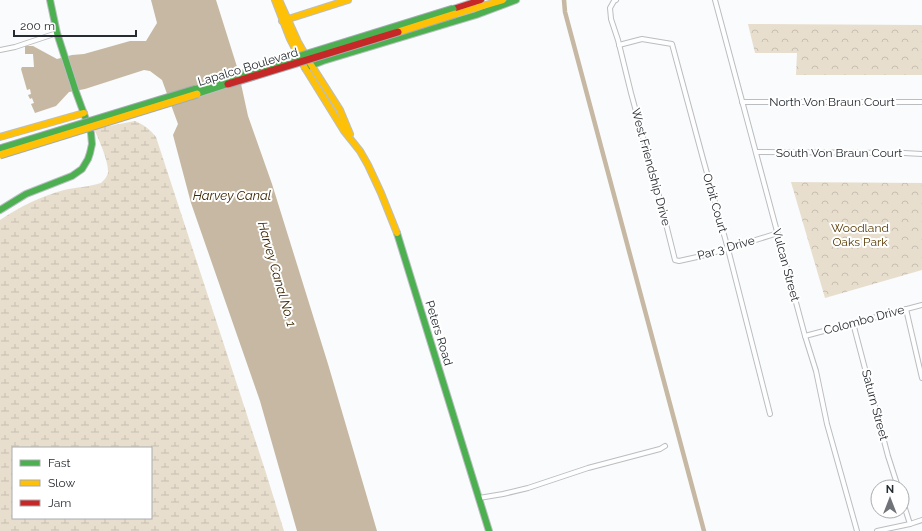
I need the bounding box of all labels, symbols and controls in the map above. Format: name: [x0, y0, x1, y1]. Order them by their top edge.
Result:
scale bar: [14, 12, 136, 38]
text: 200 m: [20, 19, 55, 33]
street label: Lapalco Boulevard: [196, 45, 300, 89]
street label: North Von Braun Court: [769, 95, 895, 109]
street label: West Friendship Drive: [629, 107, 673, 227]
street label: South Von Braun Court: [776, 146, 902, 160]
street label: Orbit Court: [700, 172, 730, 234]
water label: Harvey Canal: [193, 188, 272, 203]
water label: Harvey Canal No. 1: [255, 220, 299, 328]
park label: Woodland Oaks Park: [831, 221, 889, 249]
street label: Vulcan Street: [770, 227, 802, 303]
street label: Par 3 Drive: [696, 233, 756, 263]
street label: Peters Road: [422, 299, 456, 367]
street label: Colombo Drive: [822, 302, 906, 338]
street label: Saturn Street: [859, 368, 891, 442]
legend: [12, 447, 152, 519]
text: Fast: [48, 456, 71, 470]
text: Slow: [48, 476, 75, 490]
north arrow: [870, 479, 910, 519]
text: N: [886, 483, 894, 496]
text: Jam: [48, 496, 71, 510]

